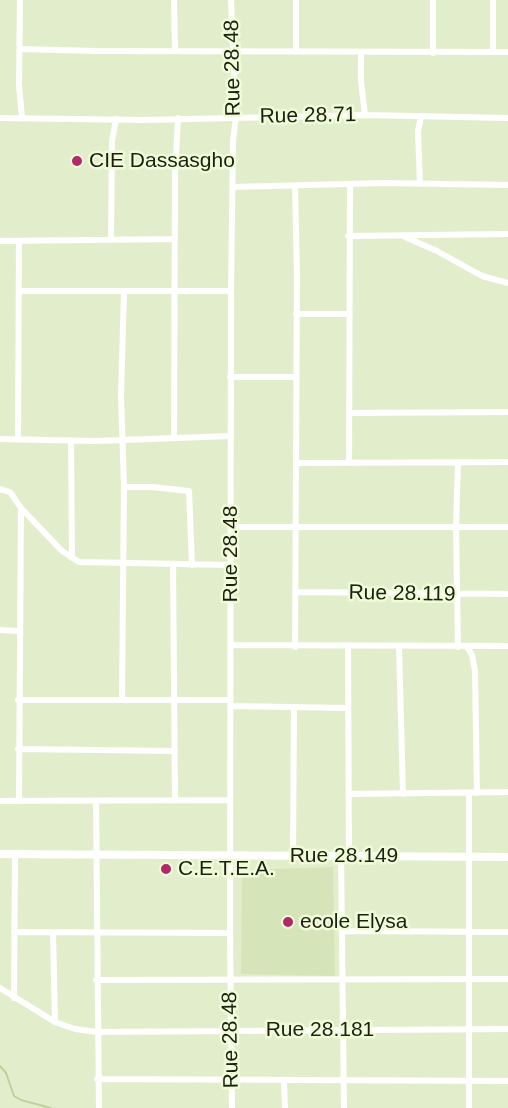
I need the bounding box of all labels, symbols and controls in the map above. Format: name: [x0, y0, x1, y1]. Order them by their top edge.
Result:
street label: Rue 28.48: [220, 19, 246, 117]
street label: Rue 28.71: [259, 103, 357, 129]
place label: CIE Dassasgho: [89, 148, 235, 174]
marker: CIE Dassasgho: [70, 154, 84, 168]
street label: Rue 28.48: [218, 506, 244, 602]
street label: Rue 28.119: [348, 580, 456, 608]
street label: Rue 28.149: [290, 843, 398, 869]
place label: C.E.T.E.A.: [178, 856, 275, 882]
marker: C.E.T.E.A.: [159, 862, 173, 876]
place label: ecole Elysa: [300, 909, 407, 935]
marker: ecole Elysa: [281, 915, 295, 929]
street label: Rue 28.48: [218, 991, 244, 1089]
street label: Rue 28.181: [266, 1017, 374, 1043]

